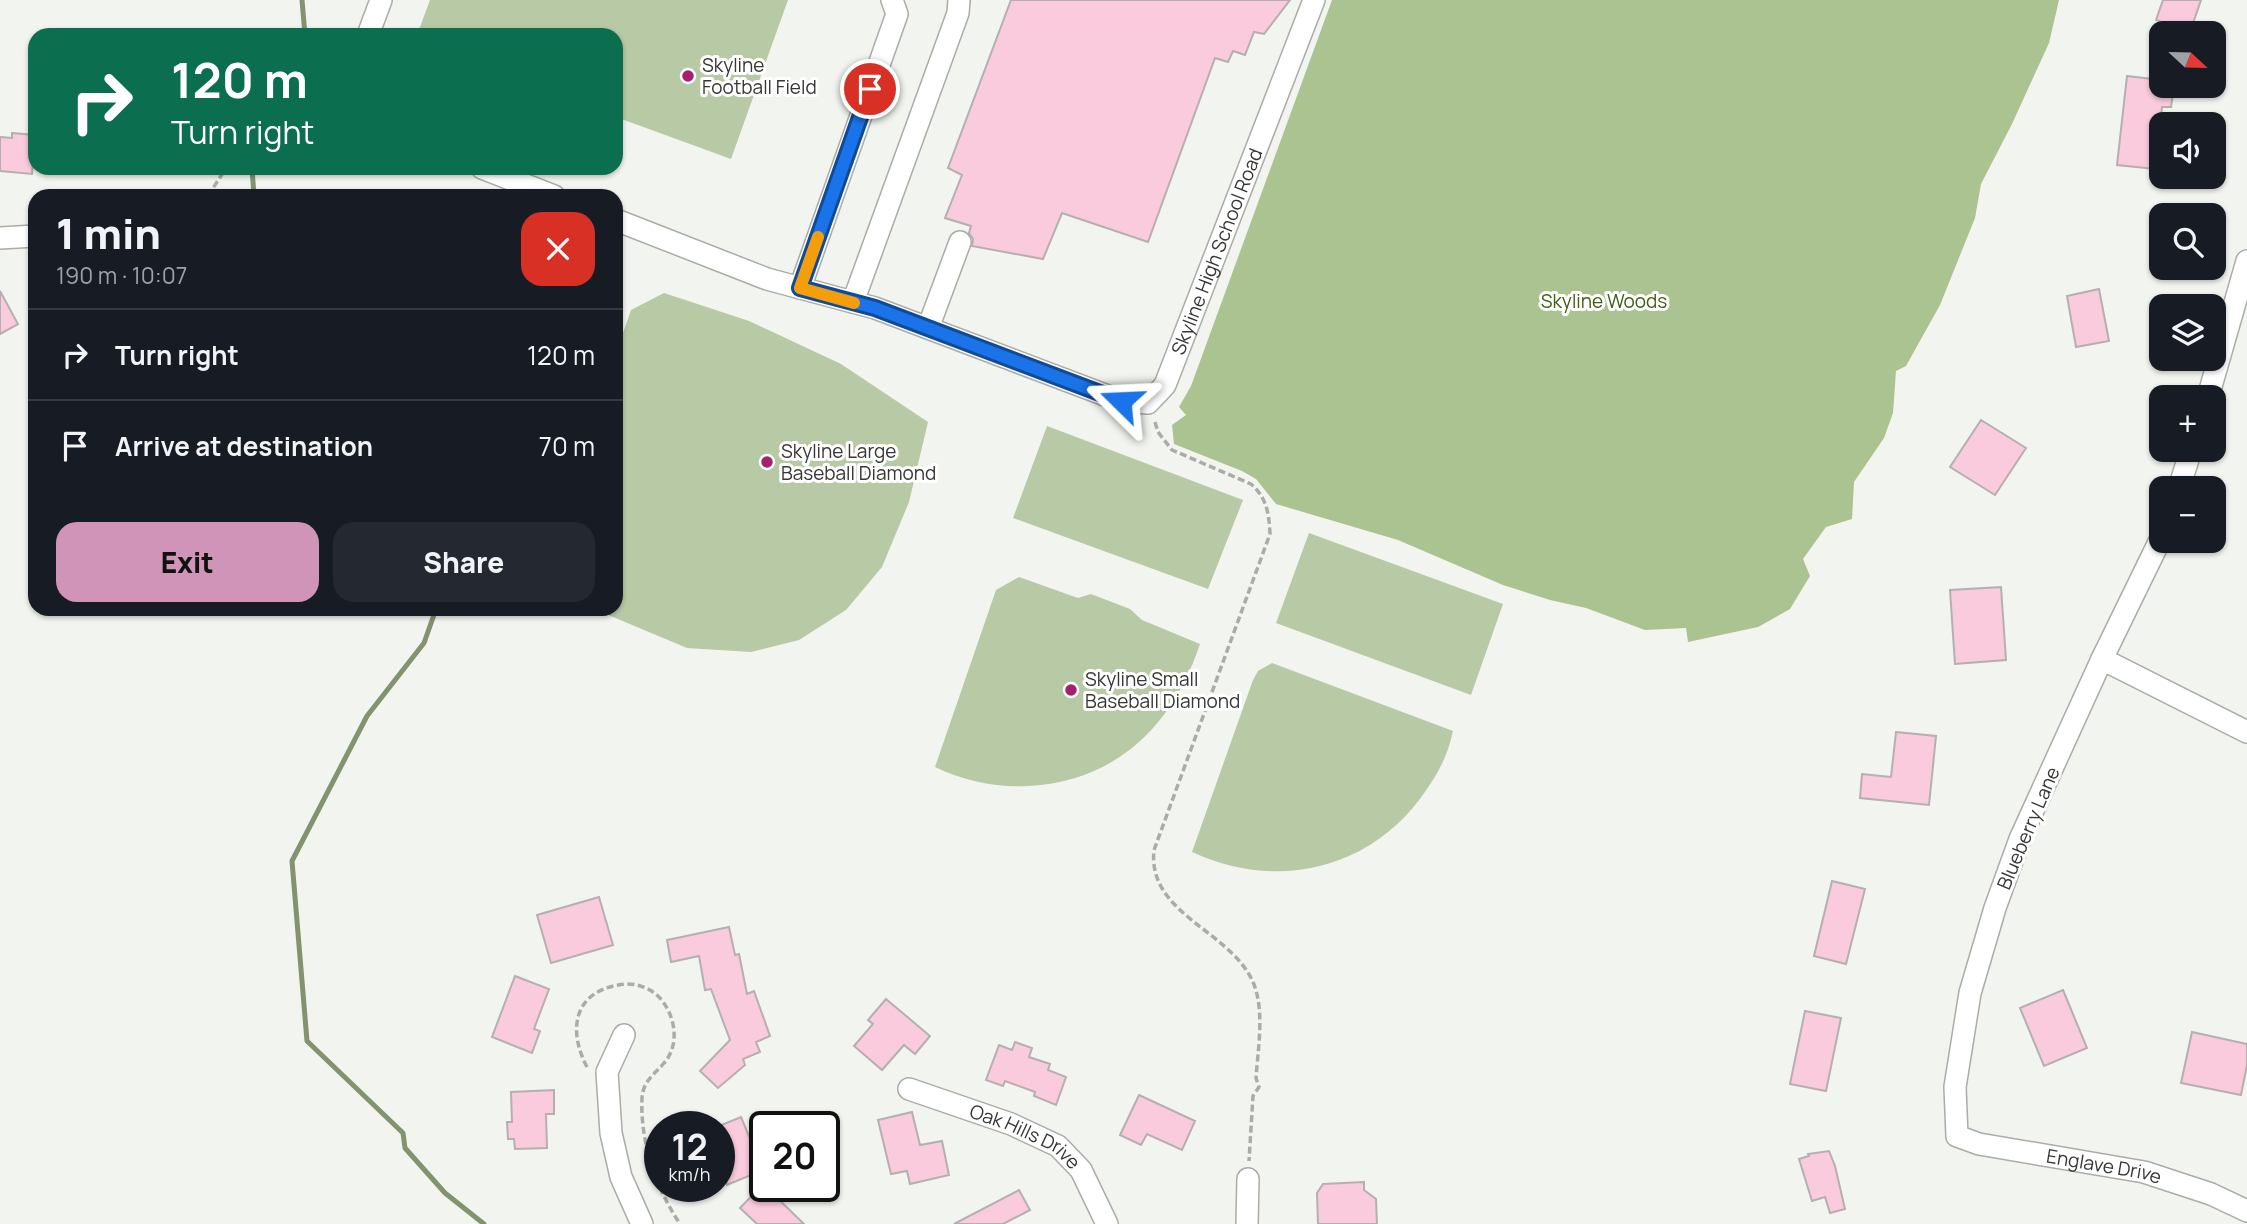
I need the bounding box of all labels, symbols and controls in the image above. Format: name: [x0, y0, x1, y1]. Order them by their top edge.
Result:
north arrow: [2149, 21, 2226, 98]
map controls: [2149, 21, 2226, 553]
text: 120 m: [171, 46, 308, 113]
place label: Skyline Football Field: [702, 52, 817, 100]
icon: right: [56, 56, 147, 147]
pin: [840, 59, 900, 119]
marker: Skyline Football Field: [680, 68, 696, 84]
icon: arrive: [851, 70, 889, 108]
text: Turn right: [171, 110, 314, 154]
button: sound: [2149, 112, 2226, 189]
street label: Skyline High School Road: [1165, 144, 1268, 358]
button: search: [2149, 203, 2226, 280]
text: 1 min: [56, 204, 161, 262]
button: close: [521, 212, 595, 286]
text: 190 m · 10:07: [56, 259, 187, 291]
park label: Skyline Woods: [1541, 288, 1667, 314]
button: layers: [2149, 294, 2226, 371]
icon: right: [56, 336, 94, 374]
text: Turn right: [115, 337, 239, 373]
text: 120 m: [527, 337, 595, 373]
position arrow: [1084, 364, 1158, 438]
button: +: [2149, 385, 2226, 462]
icon: arrive: [56, 427, 94, 465]
text: Arrive at destination: [115, 428, 373, 464]
text: 70 m: [539, 428, 595, 464]
place label: Skyline Large Baseball Diamond: [781, 438, 936, 486]
marker: Skyline Large Baseball Diamond: [759, 454, 775, 470]
button: −: [2149, 476, 2226, 553]
button: Exit: [56, 522, 319, 602]
button: Share: [333, 522, 595, 602]
place label: Skyline Small Baseball Diamond: [1085, 666, 1240, 714]
marker: Skyline Small Baseball Diamond: [1063, 682, 1079, 698]
street label: Blueberry Lane: [1990, 763, 2066, 893]
street label: Oak Hills Drive: [966, 1098, 1086, 1175]
speed limit sign: 20: [749, 1111, 840, 1202]
text: 12: [671, 1123, 708, 1171]
street label: Englave Drive: [2044, 1143, 2165, 1190]
text: km/h: [669, 1162, 710, 1186]

